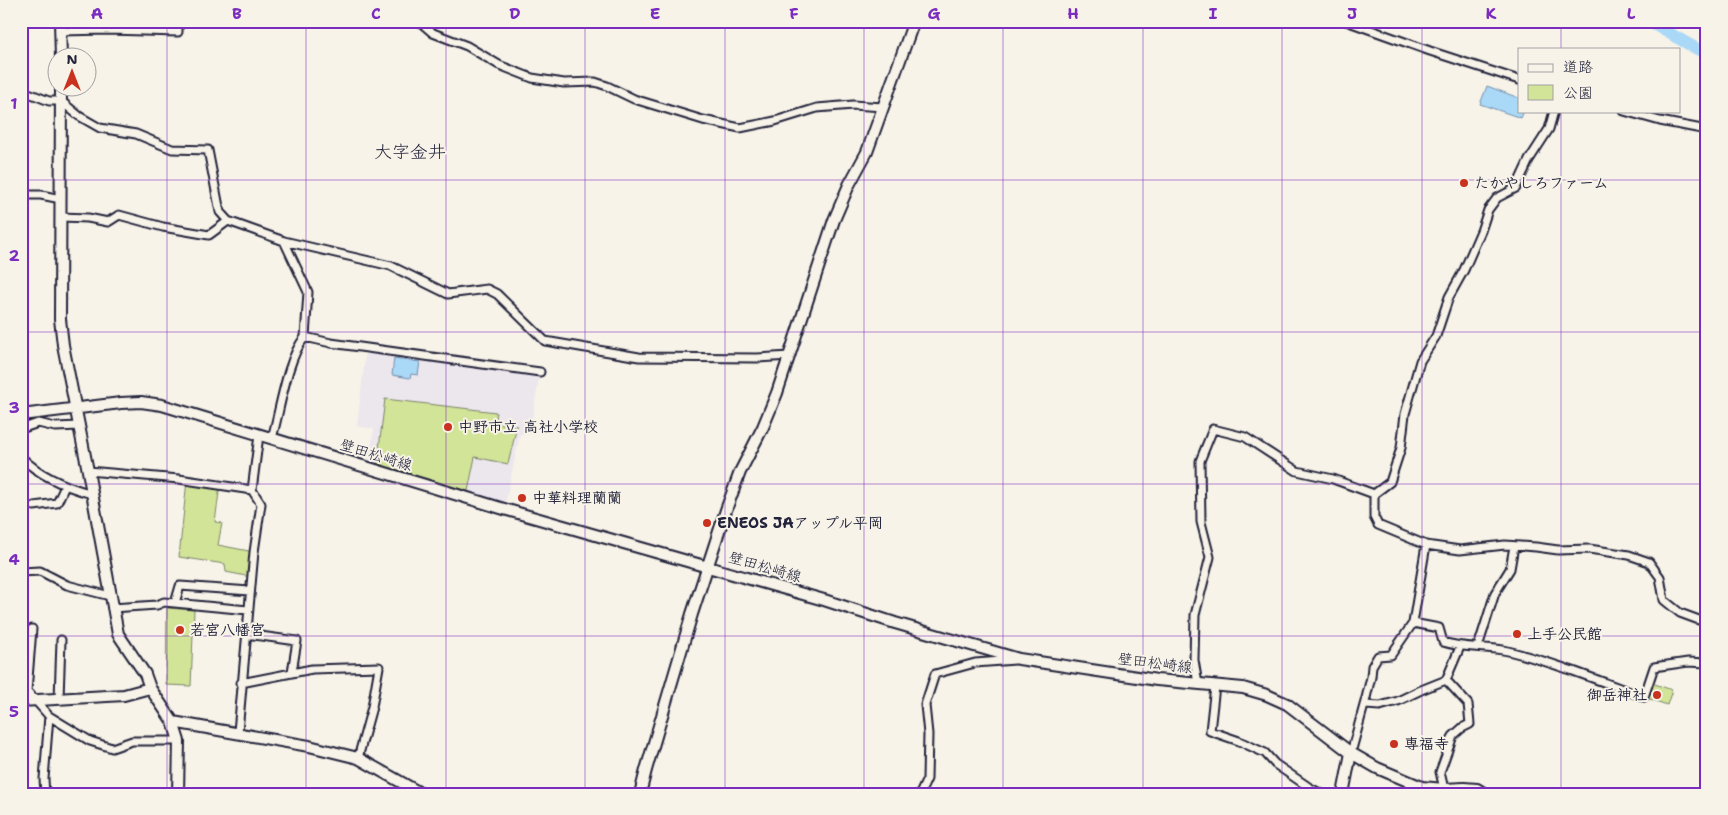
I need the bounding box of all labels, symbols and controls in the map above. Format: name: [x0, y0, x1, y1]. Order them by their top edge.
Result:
text: A: [91, 3, 103, 24]
text: B: [232, 3, 242, 24]
text: C: [371, 3, 381, 24]
text: D: [509, 3, 521, 24]
text: E: [650, 3, 660, 24]
text: F: [789, 3, 799, 24]
text: G: [928, 3, 941, 24]
text: H: [1067, 3, 1079, 24]
text: I: [1209, 3, 1218, 24]
text: J: [1347, 3, 1357, 24]
text: K: [1486, 3, 1497, 24]
text: L: [1627, 3, 1636, 24]
north arrow: [48, 48, 98, 98]
legend: [1518, 48, 1680, 112]
text: N: [66, 50, 78, 68]
text: 道路: [1563, 57, 1593, 77]
text: 公園: [1563, 83, 1593, 103]
text: 1: [10, 93, 18, 114]
district label: 大字金井: [374, 140, 446, 164]
place label: たかやしろファーム: [1474, 173, 1608, 193]
marker: たかやしろファーム: [1458, 177, 1470, 189]
text: 2: [8, 245, 20, 266]
text: 3: [8, 397, 20, 418]
place label: 中野市立 高社小学校: [458, 417, 598, 437]
marker: 中野市立 高社小学校: [442, 421, 454, 433]
street label: 壁田松崎線: [337, 434, 415, 476]
place label: 中華料理蘭蘭: [532, 488, 622, 508]
marker: 中華料理蘭蘭: [516, 492, 528, 504]
place label: ENEOS JAアップル平岡: [717, 513, 883, 533]
marker: ENEOS JAアップル平岡: [701, 517, 713, 529]
street label: 壁田松崎線: [726, 547, 804, 587]
text: 4: [8, 549, 20, 570]
place label: 若宮八幡宮: [190, 620, 265, 640]
marker: 若宮八幡宮: [174, 624, 186, 636]
place label: 上手公民館: [1527, 624, 1602, 644]
marker: 上手公民館: [1511, 628, 1523, 640]
street label: 壁田松崎線: [1117, 649, 1193, 677]
place label: 御岳神社: [1587, 685, 1647, 705]
marker: 御岳神社: [1651, 689, 1663, 701]
text: 5: [9, 701, 19, 722]
place label: 専福寺: [1404, 734, 1449, 754]
marker: 専福寺: [1388, 738, 1400, 750]

